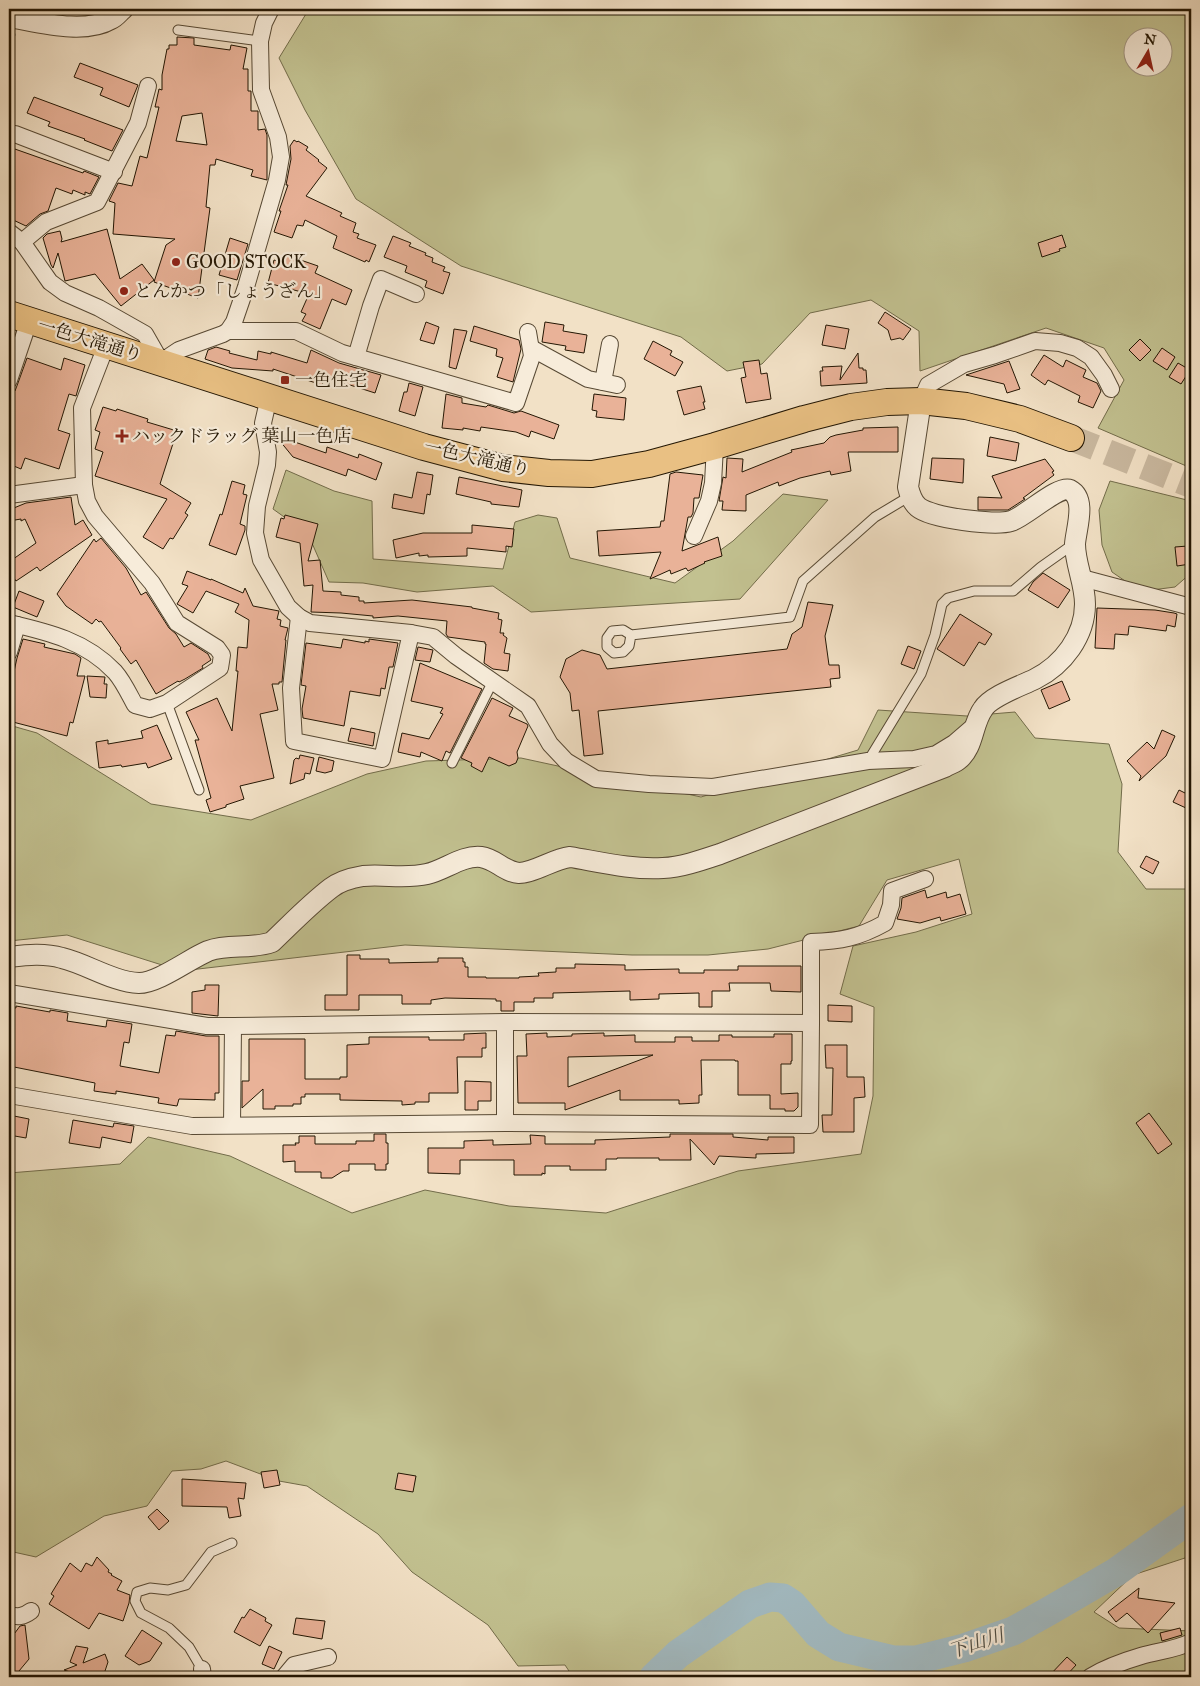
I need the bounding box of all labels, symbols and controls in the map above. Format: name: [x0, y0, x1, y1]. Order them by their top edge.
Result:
north arrow: [1122, 28, 1172, 78]
text: N: [1143, 30, 1157, 49]
place label: GOOD STOCK: [186, 251, 307, 273]
marker: GOOD STOCK: [170, 256, 182, 268]
place label: とんかつ「しょうざん」: [134, 280, 332, 302]
marker: とんかつ「しょうざん」: [118, 285, 130, 297]
street label: 一色大滝通り: [35, 314, 145, 366]
place label: 一色住宅: [295, 369, 367, 391]
marker: 一色住宅: [279, 374, 291, 386]
place label: ハックドラッグ 葉山一色店: [132, 425, 352, 447]
marker: ハックドラッグ 葉山一色店: [116, 430, 128, 442]
street label: 一色大滝通り: [422, 435, 532, 481]
water label: 下山川: [945, 1623, 1009, 1663]

